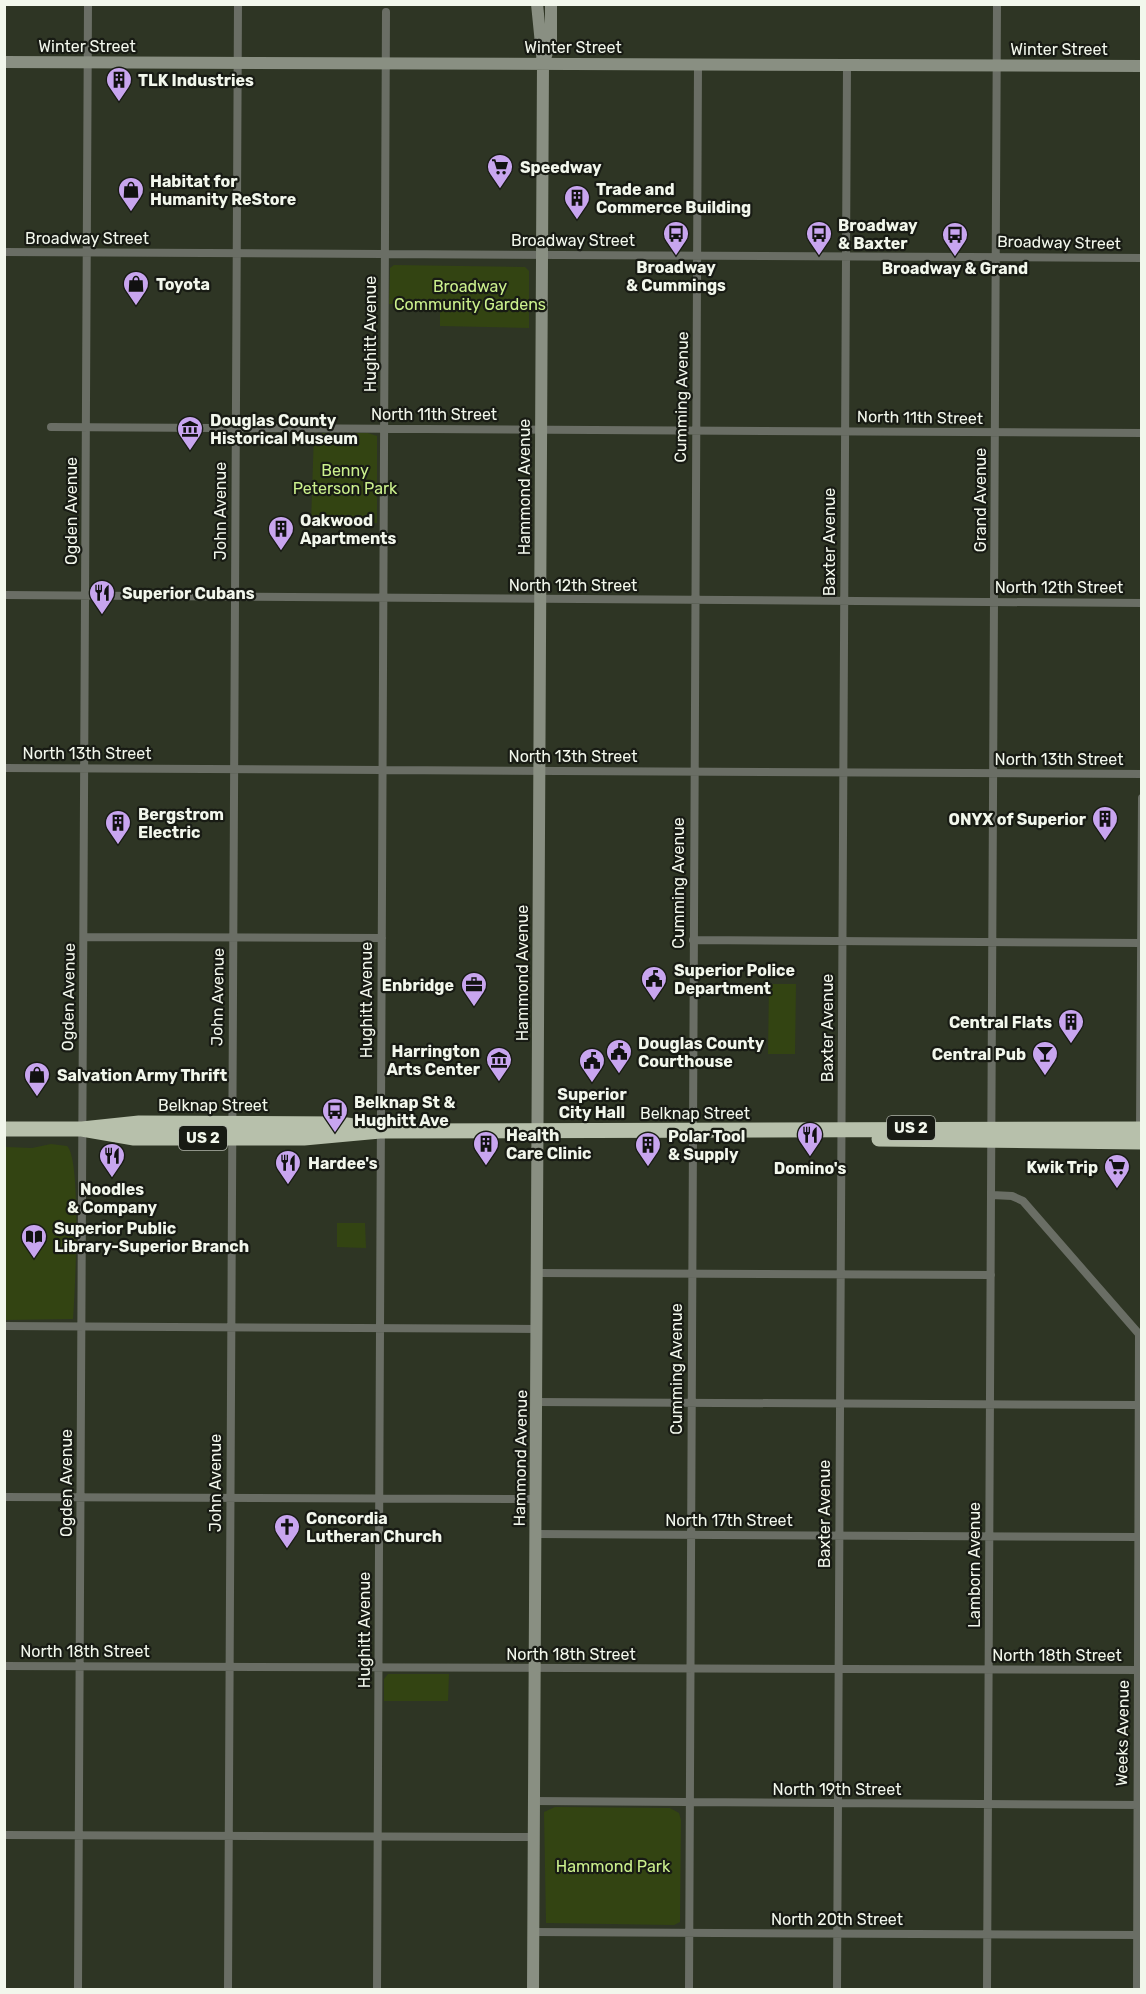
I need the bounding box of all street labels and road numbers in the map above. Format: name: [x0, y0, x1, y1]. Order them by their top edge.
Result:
street label: Winter Street: [38, 37, 136, 56]
street label: Winter Street: [524, 38, 622, 57]
street label: Winter Street: [1010, 40, 1108, 59]
street label: Broadway Street: [25, 229, 149, 248]
street label: Broadway Street: [511, 231, 635, 250]
street label: Broadway Street: [997, 232, 1121, 253]
street label: Hughitt Avenue: [361, 276, 380, 392]
street label: Cumming Avenue: [671, 331, 692, 463]
street label: North 11th Street: [371, 405, 497, 424]
street label: North 11th Street: [857, 407, 983, 428]
street label: Hammond Avenue: [515, 419, 534, 555]
street label: Grand Avenue: [971, 448, 990, 552]
street label: Ogden Avenue: [62, 457, 81, 565]
street label: John Avenue: [211, 462, 230, 560]
street label: Baxter Avenue: [820, 488, 839, 596]
street label: North 12th Street: [509, 576, 637, 595]
street label: North 12th Street: [995, 578, 1123, 597]
street label: North 13th Street: [23, 744, 151, 763]
street label: North 13th Street: [509, 747, 637, 766]
street label: North 13th Street: [995, 750, 1123, 769]
street label: Cumming Avenue: [669, 817, 688, 949]
street label: Hammond Avenue: [513, 905, 532, 1041]
street label: Hughitt Avenue: [357, 942, 376, 1058]
street label: Ogden Avenue: [58, 943, 79, 1051]
street label: John Avenue: [207, 948, 228, 1046]
street label: Baxter Avenue: [818, 974, 837, 1082]
street label: Belknap Street: [158, 1096, 268, 1115]
street label: Belknap Street: [640, 1104, 750, 1123]
road number: US 2: [887, 1116, 935, 1140]
road number: US 2: [179, 1126, 227, 1150]
street label: Cumming Avenue: [667, 1303, 686, 1435]
street label: Hammond Avenue: [510, 1389, 531, 1526]
street label: Ogden Avenue: [57, 1429, 76, 1537]
street label: John Avenue: [206, 1434, 225, 1532]
street label: Baxter Avenue: [815, 1460, 834, 1568]
street label: Lamborn Avenue: [965, 1502, 984, 1628]
street label: North 17th Street: [665, 1511, 793, 1530]
street label: Hughitt Avenue: [355, 1572, 374, 1688]
street label: North 18th Street: [20, 1642, 150, 1661]
street label: North 18th Street: [506, 1645, 636, 1664]
street label: North 18th Street: [992, 1646, 1122, 1665]
street label: Weeks Avenue: [1112, 1680, 1133, 1786]
street label: North 19th Street: [773, 1780, 901, 1799]
street label: North 20th Street: [771, 1910, 903, 1929]

